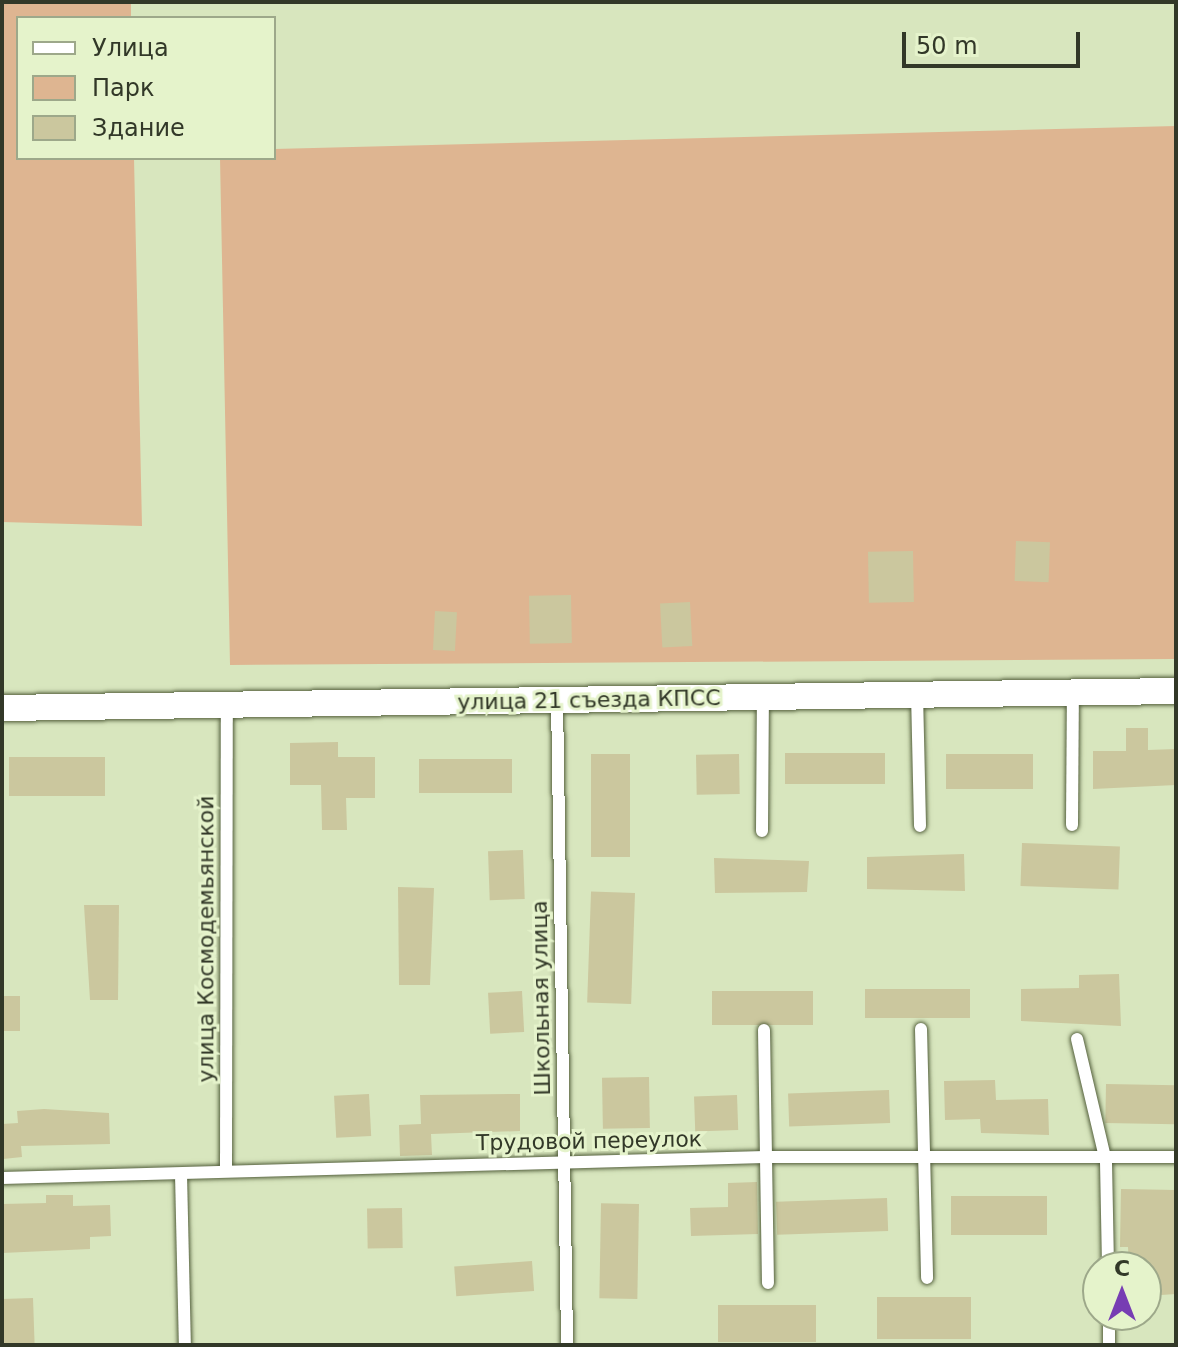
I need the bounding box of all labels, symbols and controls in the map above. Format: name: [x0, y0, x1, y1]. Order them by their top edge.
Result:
legend: [16, 16, 276, 160]
scale bar: [906, 16, 1084, 66]
text: 50 m: [916, 32, 978, 60]
text: Улица: [92, 34, 169, 62]
text: Парк: [92, 74, 154, 102]
text: Здание: [92, 114, 185, 142]
street label: улица 21 съезда КПСС: [457, 685, 721, 715]
street label: улица Космодемьянской: [193, 795, 219, 1083]
street label: Школьная улица: [526, 900, 556, 1096]
street label: Трудовой переулок: [476, 1126, 702, 1156]
north arrow: [1082, 1251, 1162, 1331]
text: С: [1114, 1256, 1130, 1281]

